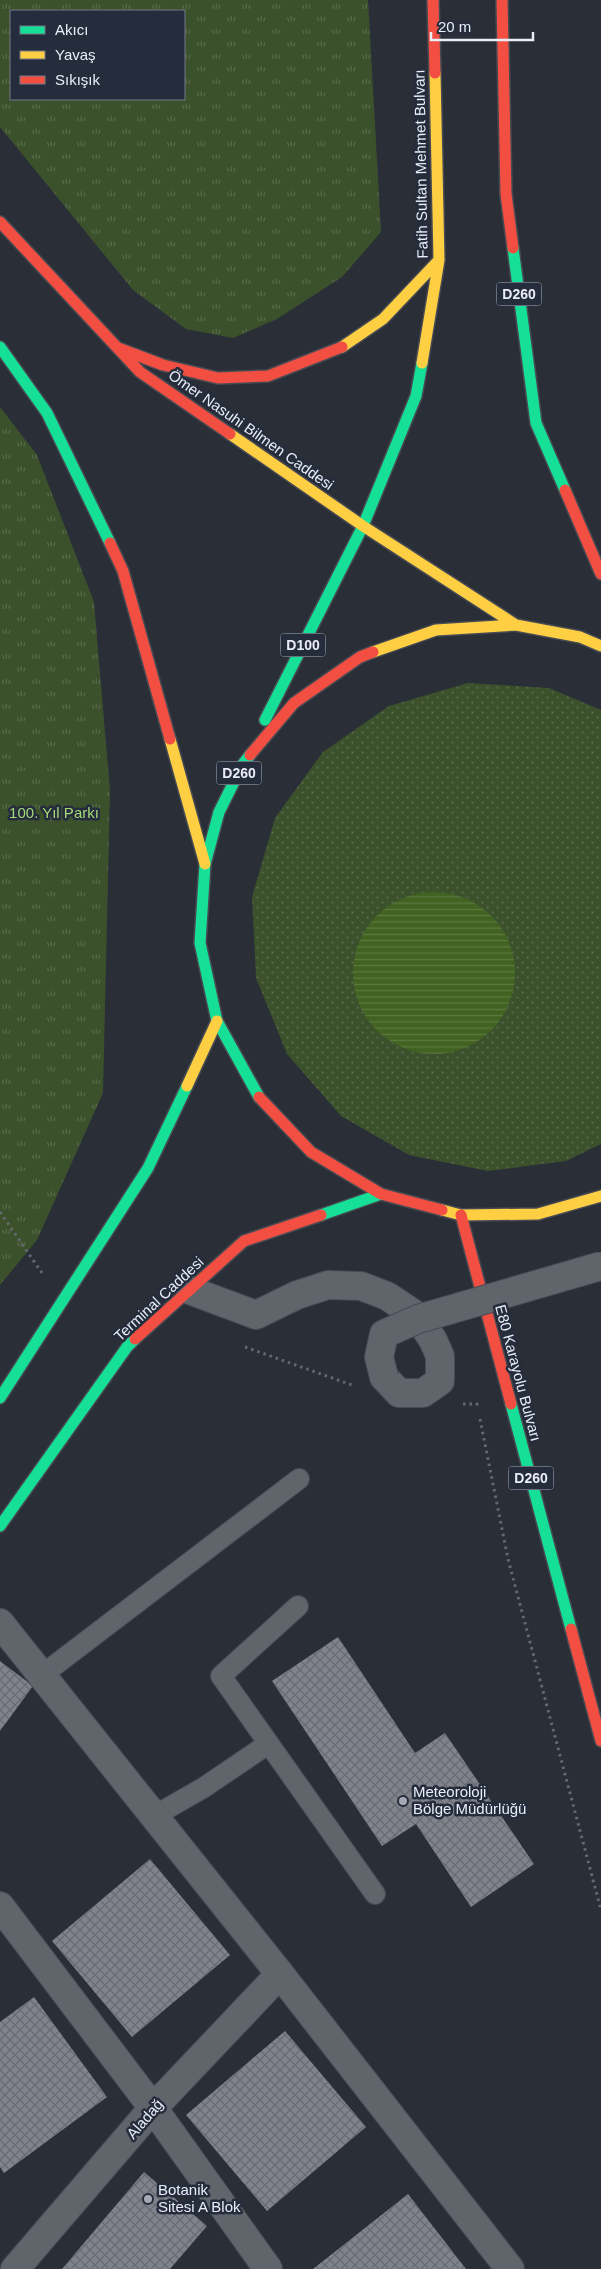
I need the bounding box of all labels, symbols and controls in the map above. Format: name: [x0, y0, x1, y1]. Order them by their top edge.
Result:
legend: [10, 10, 185, 100]
scale bar: [431, 10, 534, 42]
text: 20 m: [438, 18, 471, 35]
text: Akıcı: [55, 21, 88, 38]
text: Yavaş: [55, 46, 96, 63]
street label: Fatih Sultan Mehmet Bulvarı: [410, 69, 431, 259]
text: Sıkışık: [55, 71, 101, 88]
road number: D260: [496, 282, 542, 306]
street label: Ömer Nasuhi Bilmen Caddesi: [165, 366, 337, 493]
road number: D100: [280, 634, 326, 656]
road number: D260: [216, 761, 262, 784]
park label: 100. Yıl Parkı: [9, 804, 99, 821]
street label: Terminal Caddesi: [110, 1253, 207, 1344]
street label: E80 Karayolu Bulvarı: [492, 1303, 545, 1443]
road number: D260: [508, 1466, 554, 1490]
place label: Meteoroloji Bölge Müdürlüğü: [413, 1783, 526, 1817]
marker: Meteoroloji Bölge Müdürlüğü: [397, 1795, 409, 1807]
street label: Aladağ: [123, 2095, 166, 2142]
place label: Botanik Sitesi A Blok: [158, 2181, 241, 2215]
marker: Botanik Sitesi A Blok: [142, 2193, 154, 2205]

